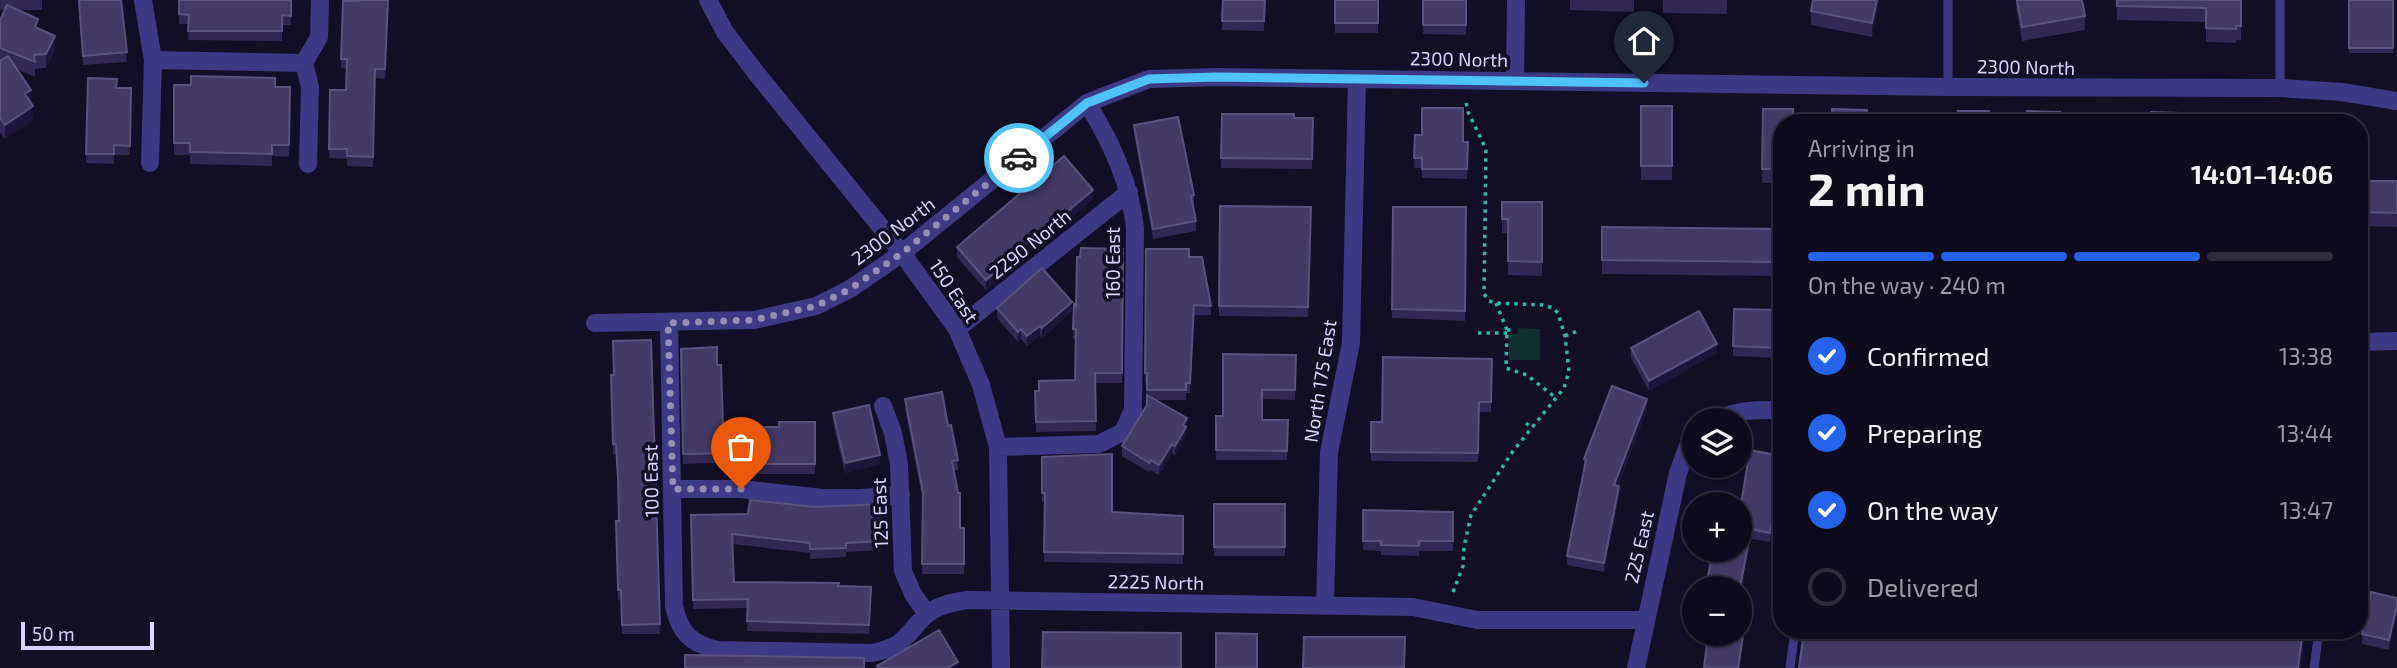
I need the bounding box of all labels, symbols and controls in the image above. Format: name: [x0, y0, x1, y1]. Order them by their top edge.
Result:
pin: [1614, 11, 1674, 83]
icon: home: [1625, 22, 1663, 60]
street label: 2300 North: [1410, 46, 1508, 71]
street label: 2300 North: [1977, 54, 2075, 79]
courier: [984, 123, 1054, 193]
text: Arriving in: [1808, 134, 1915, 162]
icon: car: [1000, 139, 1038, 177]
text: 14:01–14:06: [2191, 158, 2333, 189]
text: 2 min: [1808, 160, 1926, 215]
street label: 2300 North: [846, 192, 939, 269]
street label: 2290 North: [984, 204, 1075, 283]
street label: 160 East: [1101, 227, 1124, 299]
street label: 150 East: [925, 255, 984, 327]
text: On the way · 240 m: [1808, 271, 2006, 299]
street label: North 175 East: [1298, 318, 1341, 444]
icon: check: [1808, 337, 1846, 375]
text: Confirmed: [1867, 340, 1990, 371]
text: 13:38: [2279, 342, 2333, 370]
map controls: [1682, 408, 1752, 646]
button: layers: [1682, 408, 1752, 478]
icon: check: [1808, 414, 1846, 452]
pin: [711, 417, 771, 489]
text: Preparing: [1867, 417, 1982, 448]
text: 13:44: [2277, 419, 2333, 447]
icon: bag: [722, 428, 760, 466]
street label: 100 East: [638, 444, 663, 518]
street label: 125 East: [867, 477, 892, 549]
icon: check: [1808, 491, 1846, 529]
button: +: [1682, 492, 1752, 562]
text: On the way: [1867, 494, 1998, 525]
text: 13:47: [2280, 496, 2333, 524]
street label: 225 East: [1619, 508, 1658, 585]
street label: 2225 North: [1108, 569, 1204, 594]
text: Delivered: [1867, 571, 1979, 602]
button: −: [1682, 576, 1752, 646]
scale bar: [21, 619, 154, 651]
text: 50 m: [32, 622, 75, 645]

